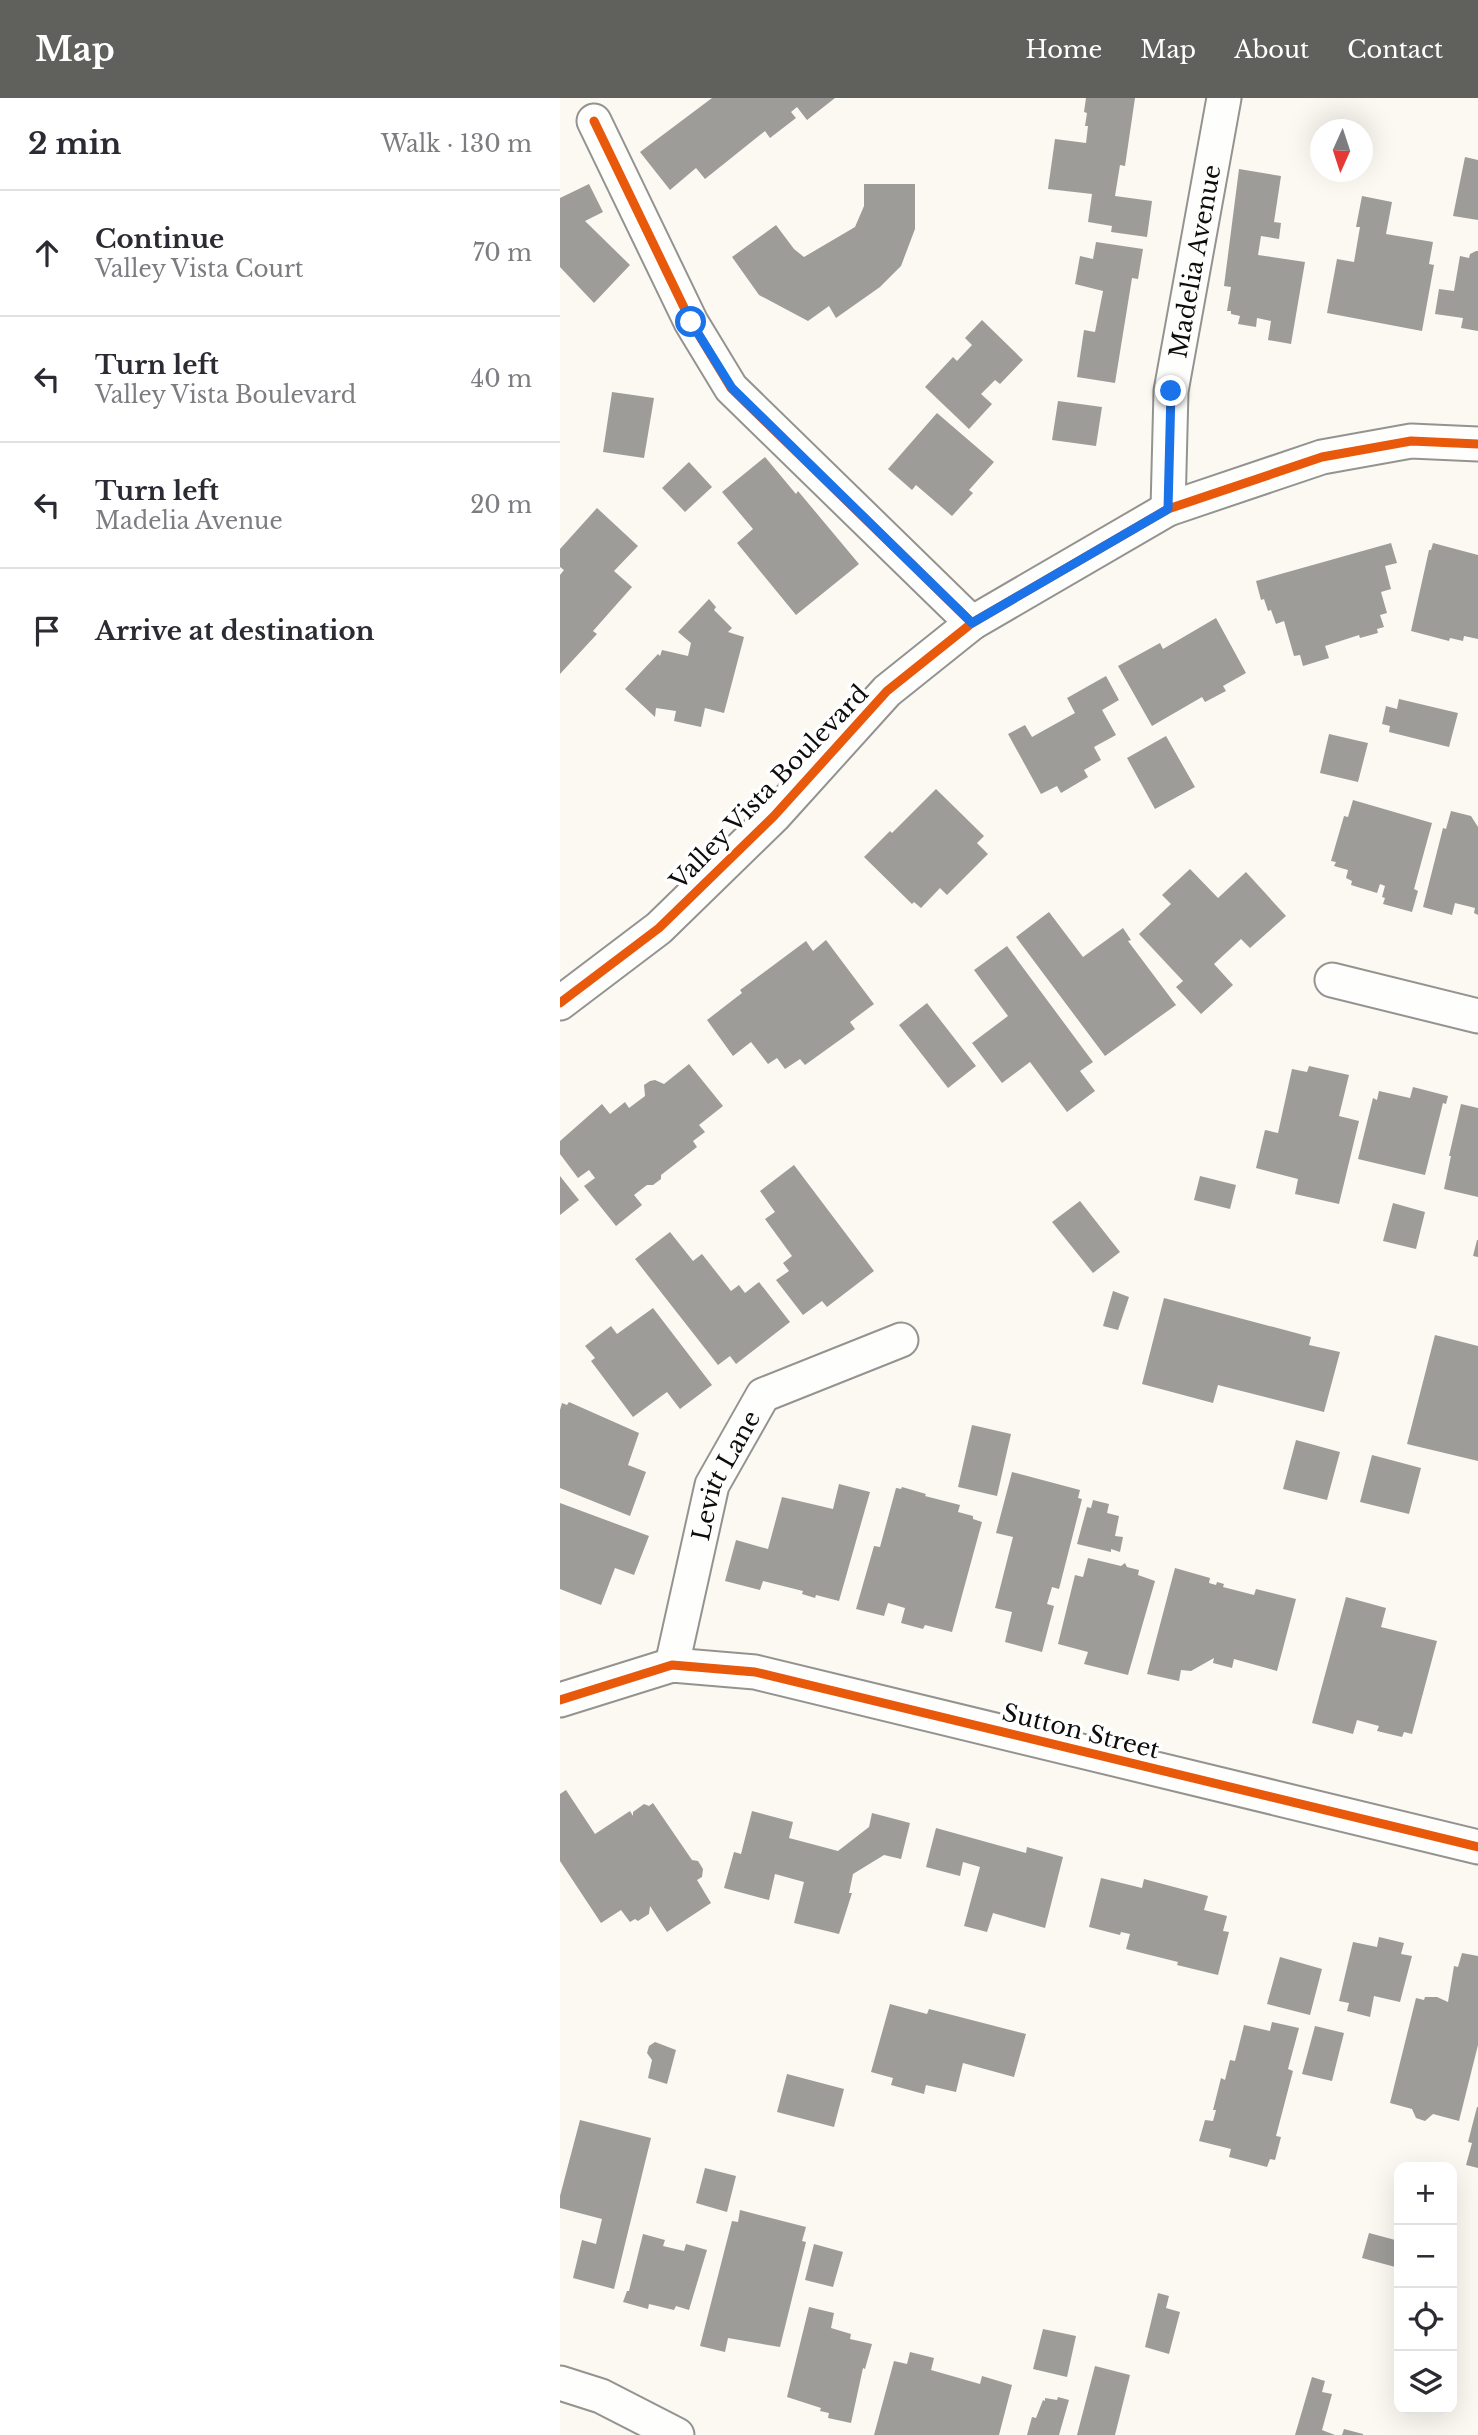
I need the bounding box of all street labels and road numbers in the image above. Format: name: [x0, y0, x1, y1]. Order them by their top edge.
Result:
street label: Madelia Avenue: [1163, 162, 1226, 360]
street label: Valley Vista Boulevard: [663, 679, 874, 896]
street label: Levitt Lane: [686, 1405, 766, 1543]
street label: Sutton Street: [999, 1697, 1163, 1765]

